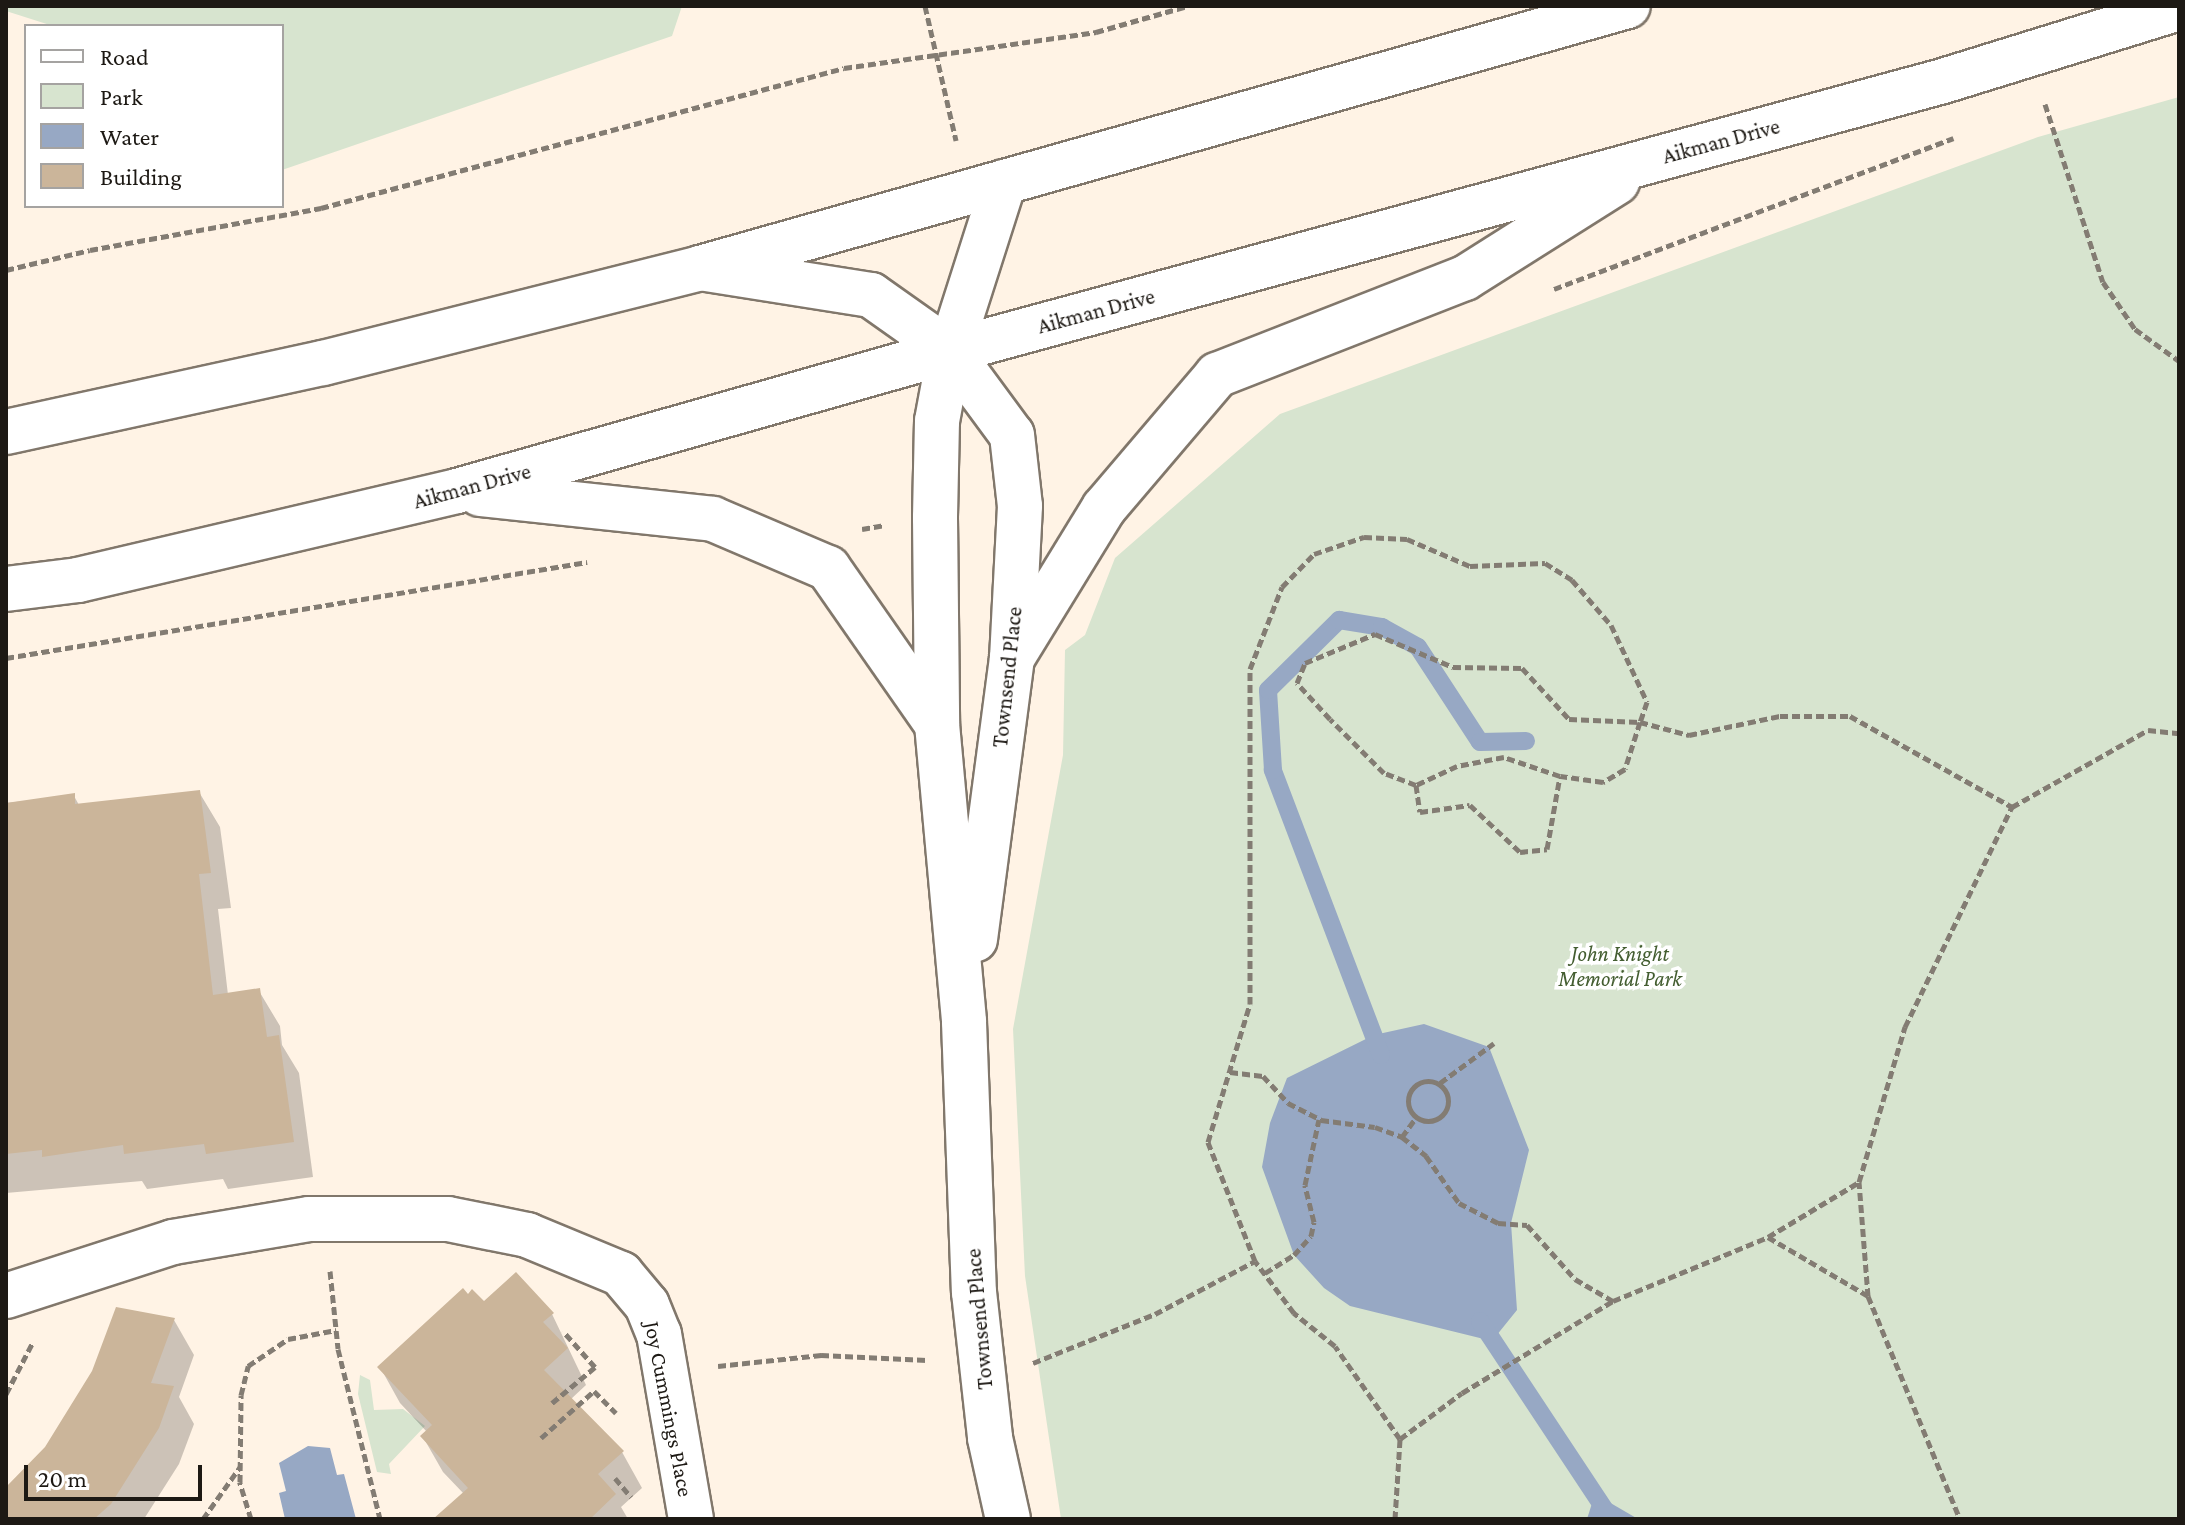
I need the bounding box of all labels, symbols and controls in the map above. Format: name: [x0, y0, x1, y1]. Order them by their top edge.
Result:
legend: [24, 24, 284, 208]
text: Road: [100, 43, 149, 70]
text: Park: [100, 83, 143, 110]
street label: Aikman Drive: [1659, 113, 1783, 169]
text: Water: [100, 123, 159, 150]
text: Building: [100, 163, 182, 190]
street label: Aikman Drive: [1034, 283, 1158, 339]
street label: Aikman Drive: [410, 458, 534, 514]
street label: Townsend Place: [986, 605, 1028, 749]
park label: John Knight Memorial Park: [1558, 940, 1682, 992]
street label: Townsend Place: [960, 1247, 998, 1391]
street label: Joy Cummings Place: [639, 1319, 699, 1499]
scale bar: [28, 1449, 206, 1499]
text: 20 m: [38, 1465, 87, 1492]

